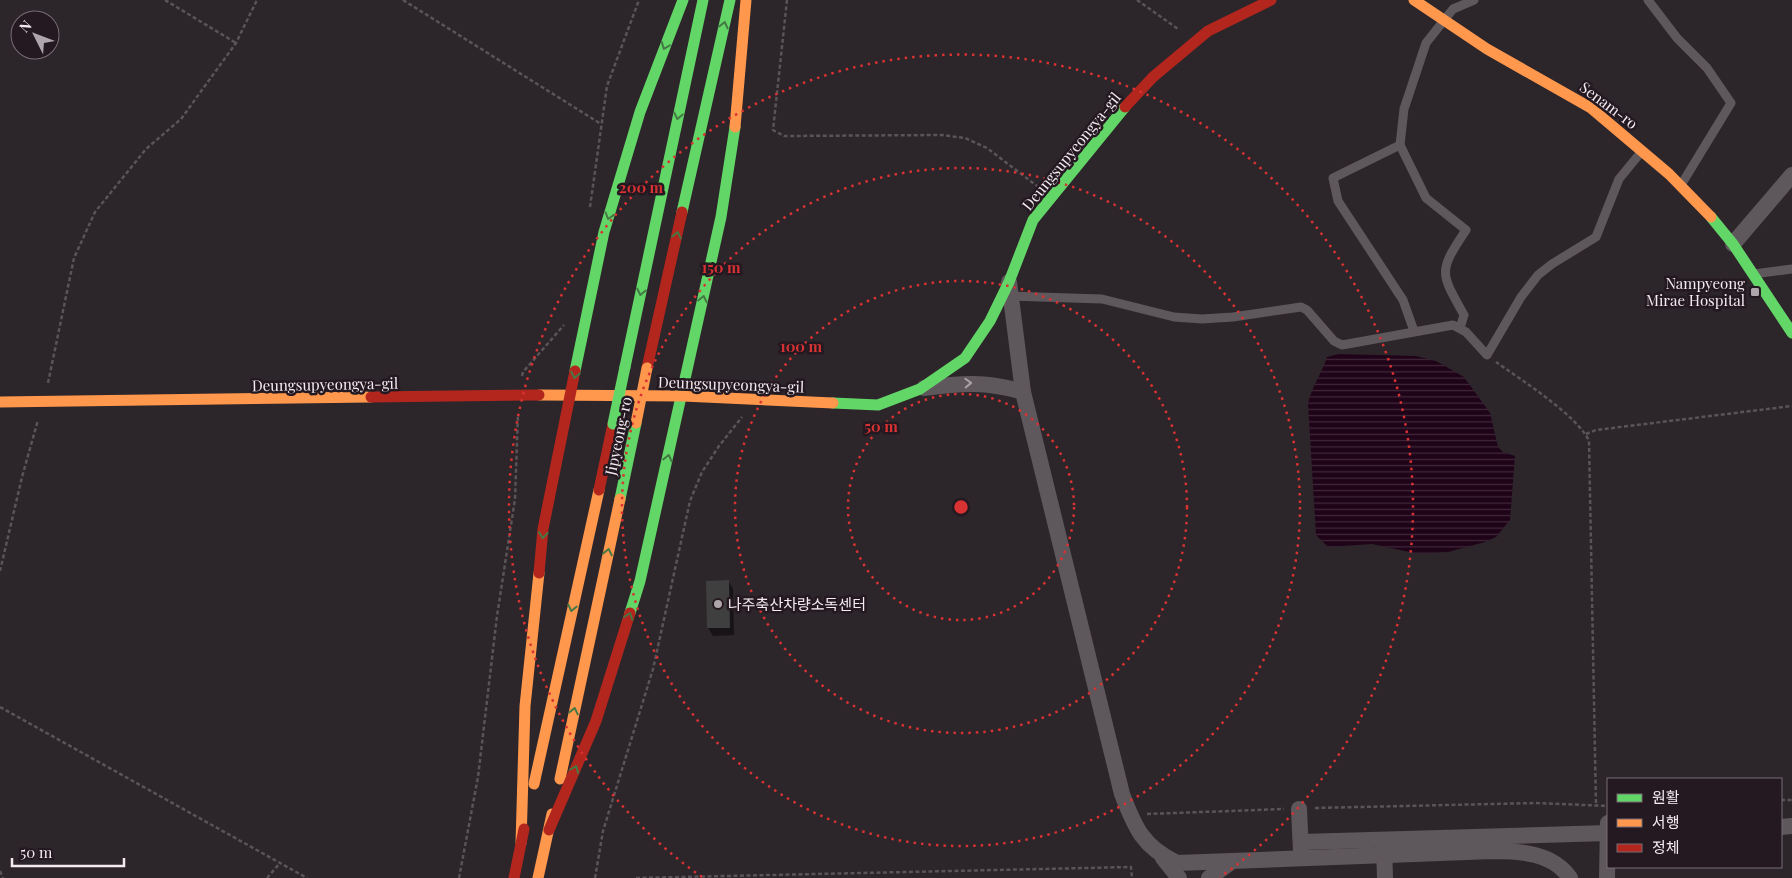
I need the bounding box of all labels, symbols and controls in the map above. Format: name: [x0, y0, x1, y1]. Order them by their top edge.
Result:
north arrow: [10, 10, 60, 60]
text: N: [15, 16, 35, 36]
one-way arrow: [718, 20, 729, 29]
one-way arrow: [661, 41, 671, 49]
street label: Senam-ro: [1576, 77, 1642, 133]
street label: Deungsupyeongya-gil: [1017, 88, 1125, 214]
one-way arrow: [674, 112, 684, 121]
text: 200 m: [619, 177, 664, 197]
one-way arrow: [605, 212, 615, 220]
one-way arrow: [671, 230, 682, 239]
text: 150 m: [701, 257, 741, 277]
place label: Nampyeong Mirae Hospital: [1646, 273, 1745, 310]
marker: Nampyeong Mirae Hospital: [1749, 286, 1761, 298]
one-way arrow: [636, 288, 647, 297]
one-way arrow: [697, 295, 708, 304]
text: 100 m: [780, 336, 823, 356]
one-way arrow: [570, 371, 580, 380]
street label: Deungsupyeongya-gil: [657, 371, 805, 397]
street label: Deungsupyeongya-gil: [252, 373, 398, 395]
one-way arrow: [964, 378, 972, 389]
street label: Jipyeong-ro: [600, 395, 636, 478]
text: 50 m: [864, 416, 898, 436]
one-way arrow: [662, 454, 673, 463]
centre of rings: [952, 498, 970, 516]
one-way arrow: [538, 531, 549, 539]
one-way arrow: [602, 547, 613, 556]
place label: 나주축산차량소독센터: [728, 594, 866, 614]
marker: 나주축산차량소독센터: [712, 598, 724, 610]
one-way arrow: [567, 604, 578, 613]
one-way arrow: [623, 612, 633, 620]
one-way arrow: [568, 706, 579, 715]
one-way arrow: [569, 765, 580, 774]
legend: [1607, 778, 1782, 868]
text: 원활: [1652, 787, 1680, 807]
text: 서행: [1652, 812, 1680, 832]
scale bar: [12, 836, 125, 868]
text: 정체: [1652, 837, 1680, 857]
text: 50 m: [20, 842, 53, 862]

